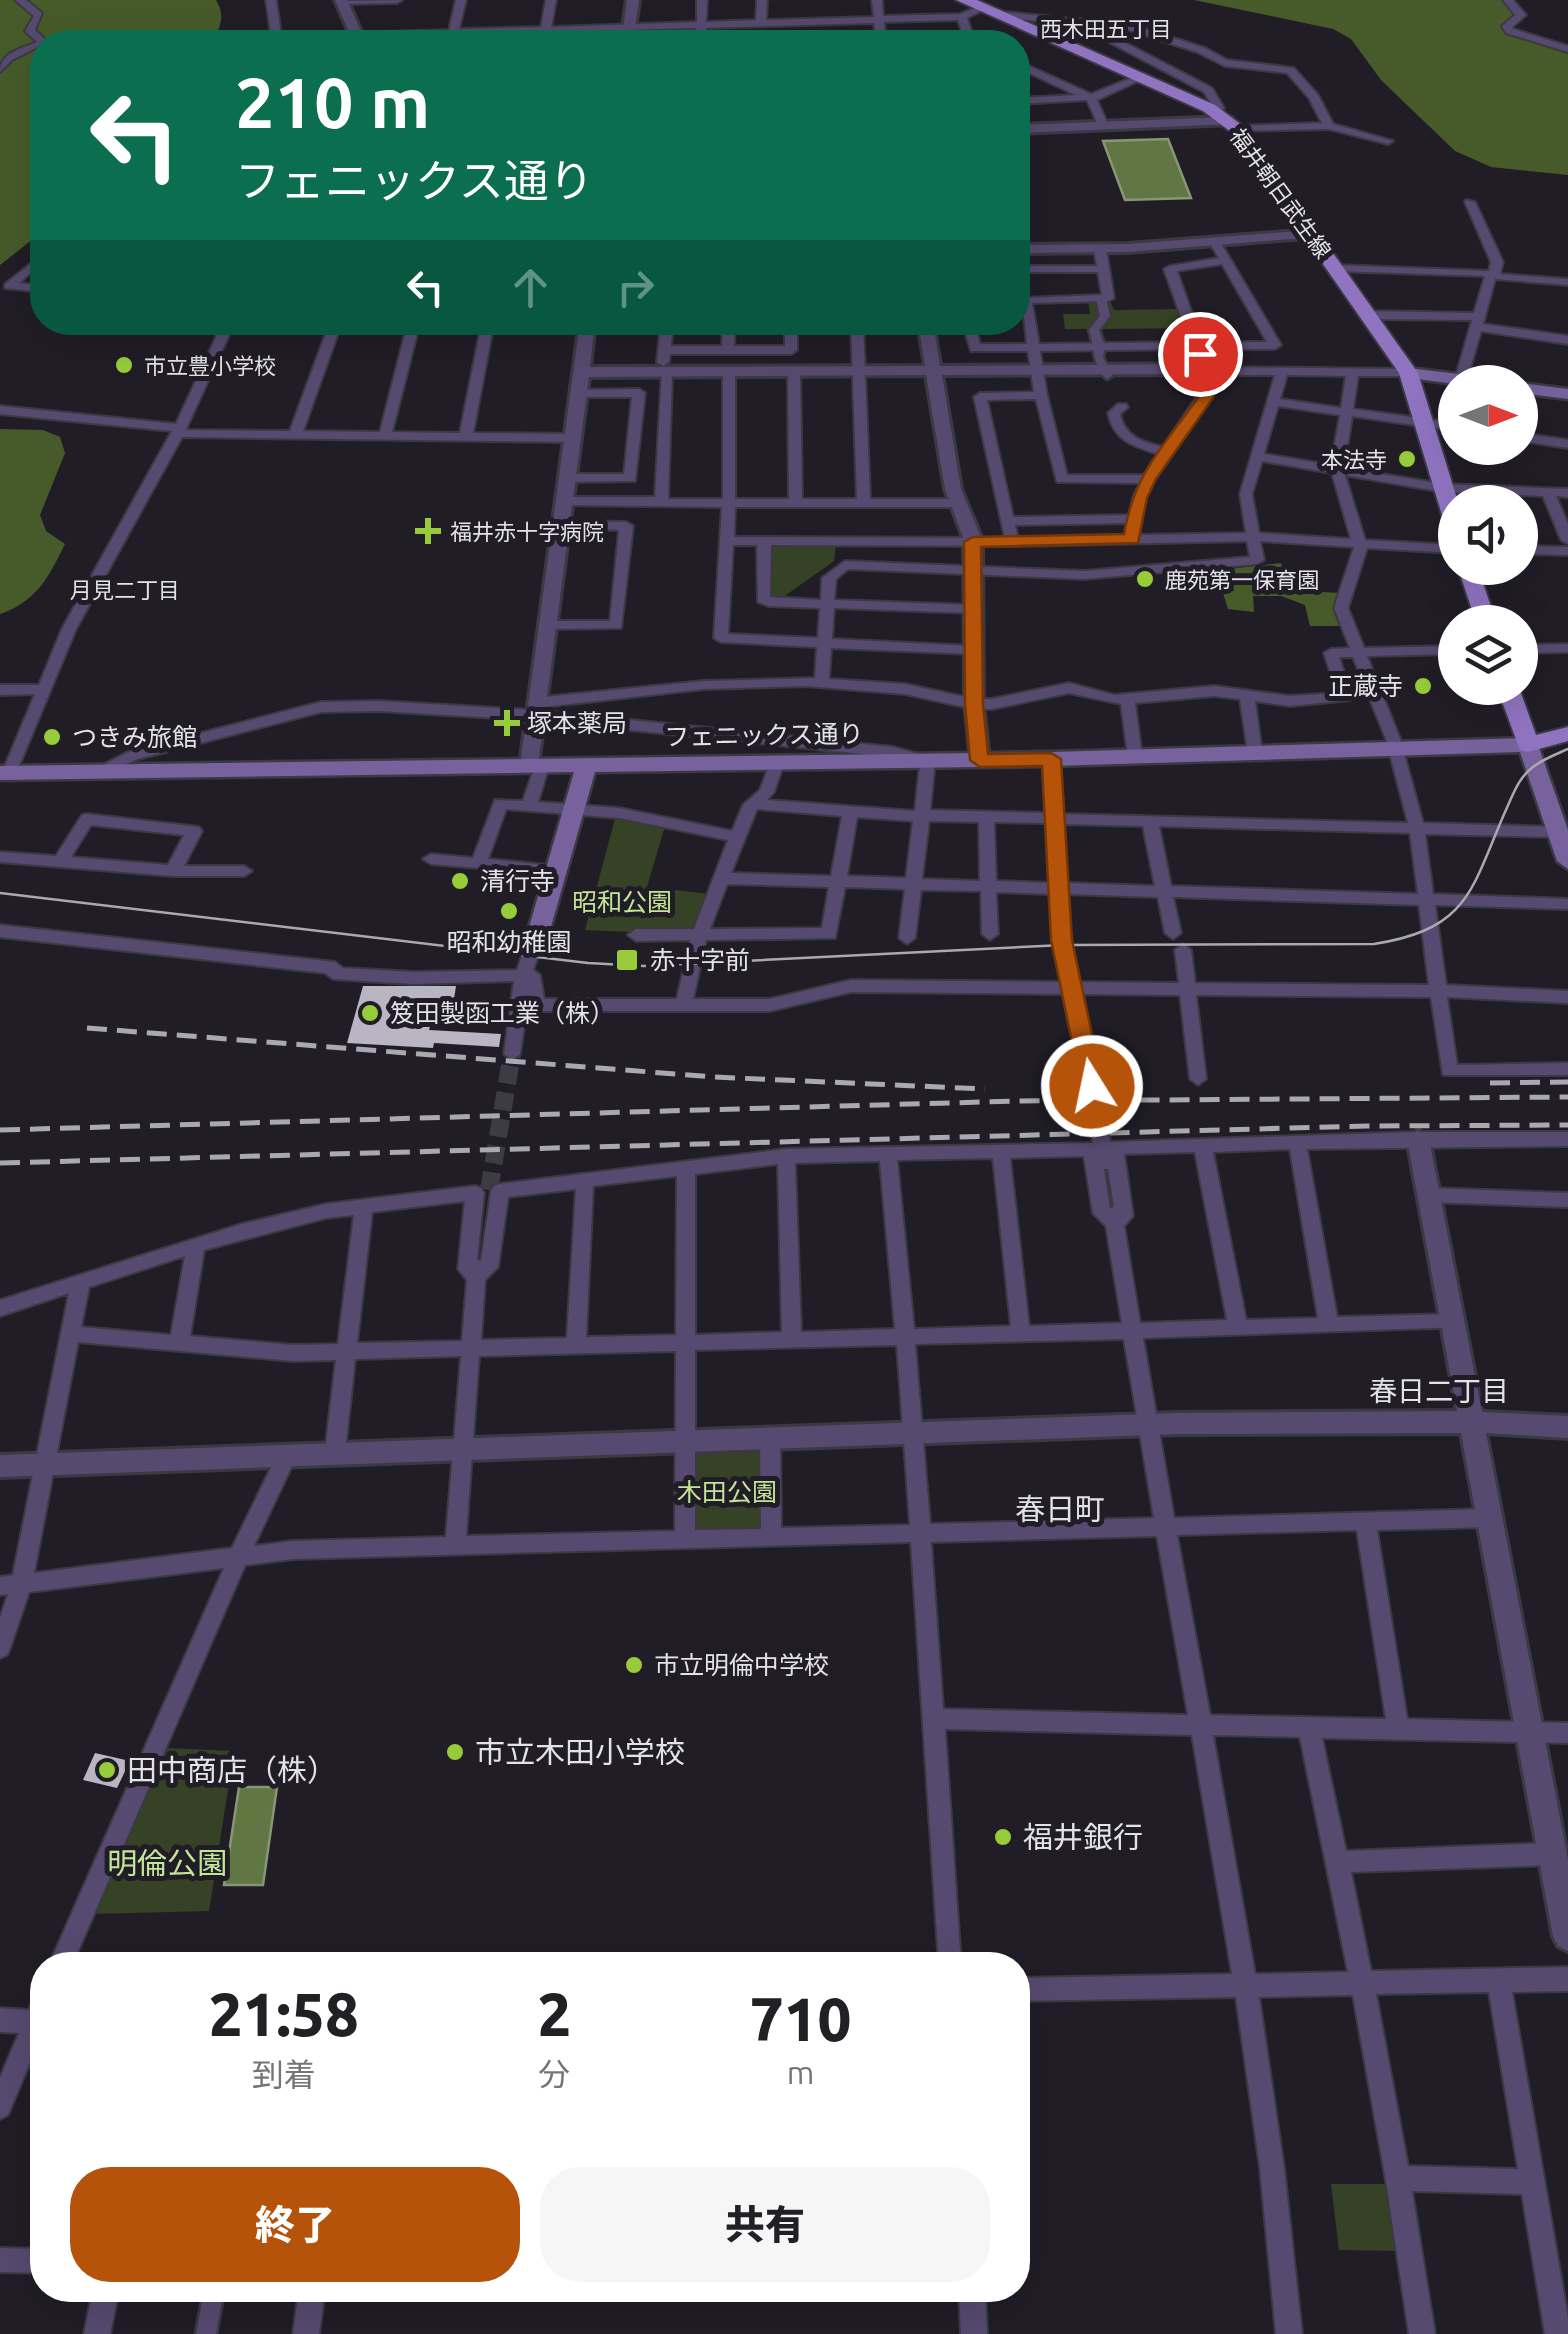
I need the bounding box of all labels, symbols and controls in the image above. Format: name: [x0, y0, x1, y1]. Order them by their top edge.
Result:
district label: 西木田五丁目: [1040, 16, 1172, 41]
text: 210 m: [235, 63, 430, 141]
icon: left: [70, 70, 200, 200]
street label: 福井朝日武生線: [1226, 123, 1336, 263]
text: フェニックス通り: [235, 155, 594, 206]
icon: left: [398, 260, 453, 315]
icon: ahead: [503, 260, 558, 315]
icon: right: [608, 260, 663, 315]
pin: [1158, 312, 1243, 397]
icon: arrive: [1173, 327, 1228, 382]
place label: 市立豊小学校: [144, 353, 276, 378]
marker: 市立豊小学校: [113, 354, 135, 376]
north arrow: [1438, 365, 1538, 465]
map controls: [1438, 365, 1538, 705]
place label: 本法寺: [1321, 447, 1387, 472]
marker: 本法寺: [1396, 448, 1418, 470]
button: sound: [1438, 485, 1538, 585]
marker: 福井赤十字病院: [415, 518, 441, 544]
place label: 福井赤十字病院: [450, 519, 604, 544]
place label: 鹿苑第一保育園: [1165, 567, 1319, 592]
marker: 鹿苑第一保育園: [1134, 568, 1156, 590]
district label: 月見二丁目: [70, 577, 180, 602]
button: layers: [1438, 605, 1538, 705]
place label: 正蔵寺: [1328, 672, 1403, 700]
marker: 正蔵寺: [1412, 675, 1434, 697]
place label: 塚本薬局: [527, 709, 627, 737]
marker: 塚本薬局: [496, 712, 518, 734]
street label: フェニックス通り: [664, 719, 864, 751]
place label: つきみ旅館: [72, 723, 197, 751]
marker: つきみ旅館: [41, 726, 63, 748]
place label: 清行寺: [480, 867, 555, 895]
marker: 清行寺: [449, 870, 471, 892]
park label: 昭和公園: [572, 888, 672, 916]
marker: 昭和幼稚園: [498, 900, 520, 922]
place label: 昭和幼稚園: [446, 928, 572, 956]
place label: 赤十字前: [650, 946, 750, 974]
marker: 赤十字前: [614, 947, 640, 973]
place label: 笈田製函工業（株）: [390, 999, 615, 1027]
marker: 笈田製函工業（株）: [359, 1002, 381, 1024]
position arrow: [1040, 1034, 1144, 1138]
district label: 春日二丁目: [1369, 1375, 1509, 1406]
park label: 木田公園: [677, 1478, 777, 1506]
district label: 春日町: [1015, 1492, 1105, 1526]
place label: 市立明倫中学校: [654, 1651, 829, 1679]
marker: 市立明倫中学校: [623, 1654, 645, 1676]
place label: 市立木田小学校: [475, 1735, 685, 1769]
marker: 市立木田小学校: [444, 1741, 466, 1763]
place label: 田中商店（株）: [127, 1753, 337, 1787]
marker: 田中商店（株）: [96, 1759, 118, 1781]
place label: 福井銀行: [1023, 1820, 1143, 1854]
marker: 福井銀行: [992, 1826, 1014, 1848]
park label: 明倫公園: [107, 1846, 227, 1880]
text: 21:58: [209, 1980, 359, 2047]
text: 2: [537, 1980, 571, 2047]
text: 710: [750, 1985, 851, 2052]
text: m: [787, 2054, 814, 2090]
text: 到着: [252, 2056, 316, 2092]
text: 分: [538, 2056, 570, 2092]
button: 終了: [70, 2167, 520, 2282]
button: 共有: [540, 2167, 990, 2282]

